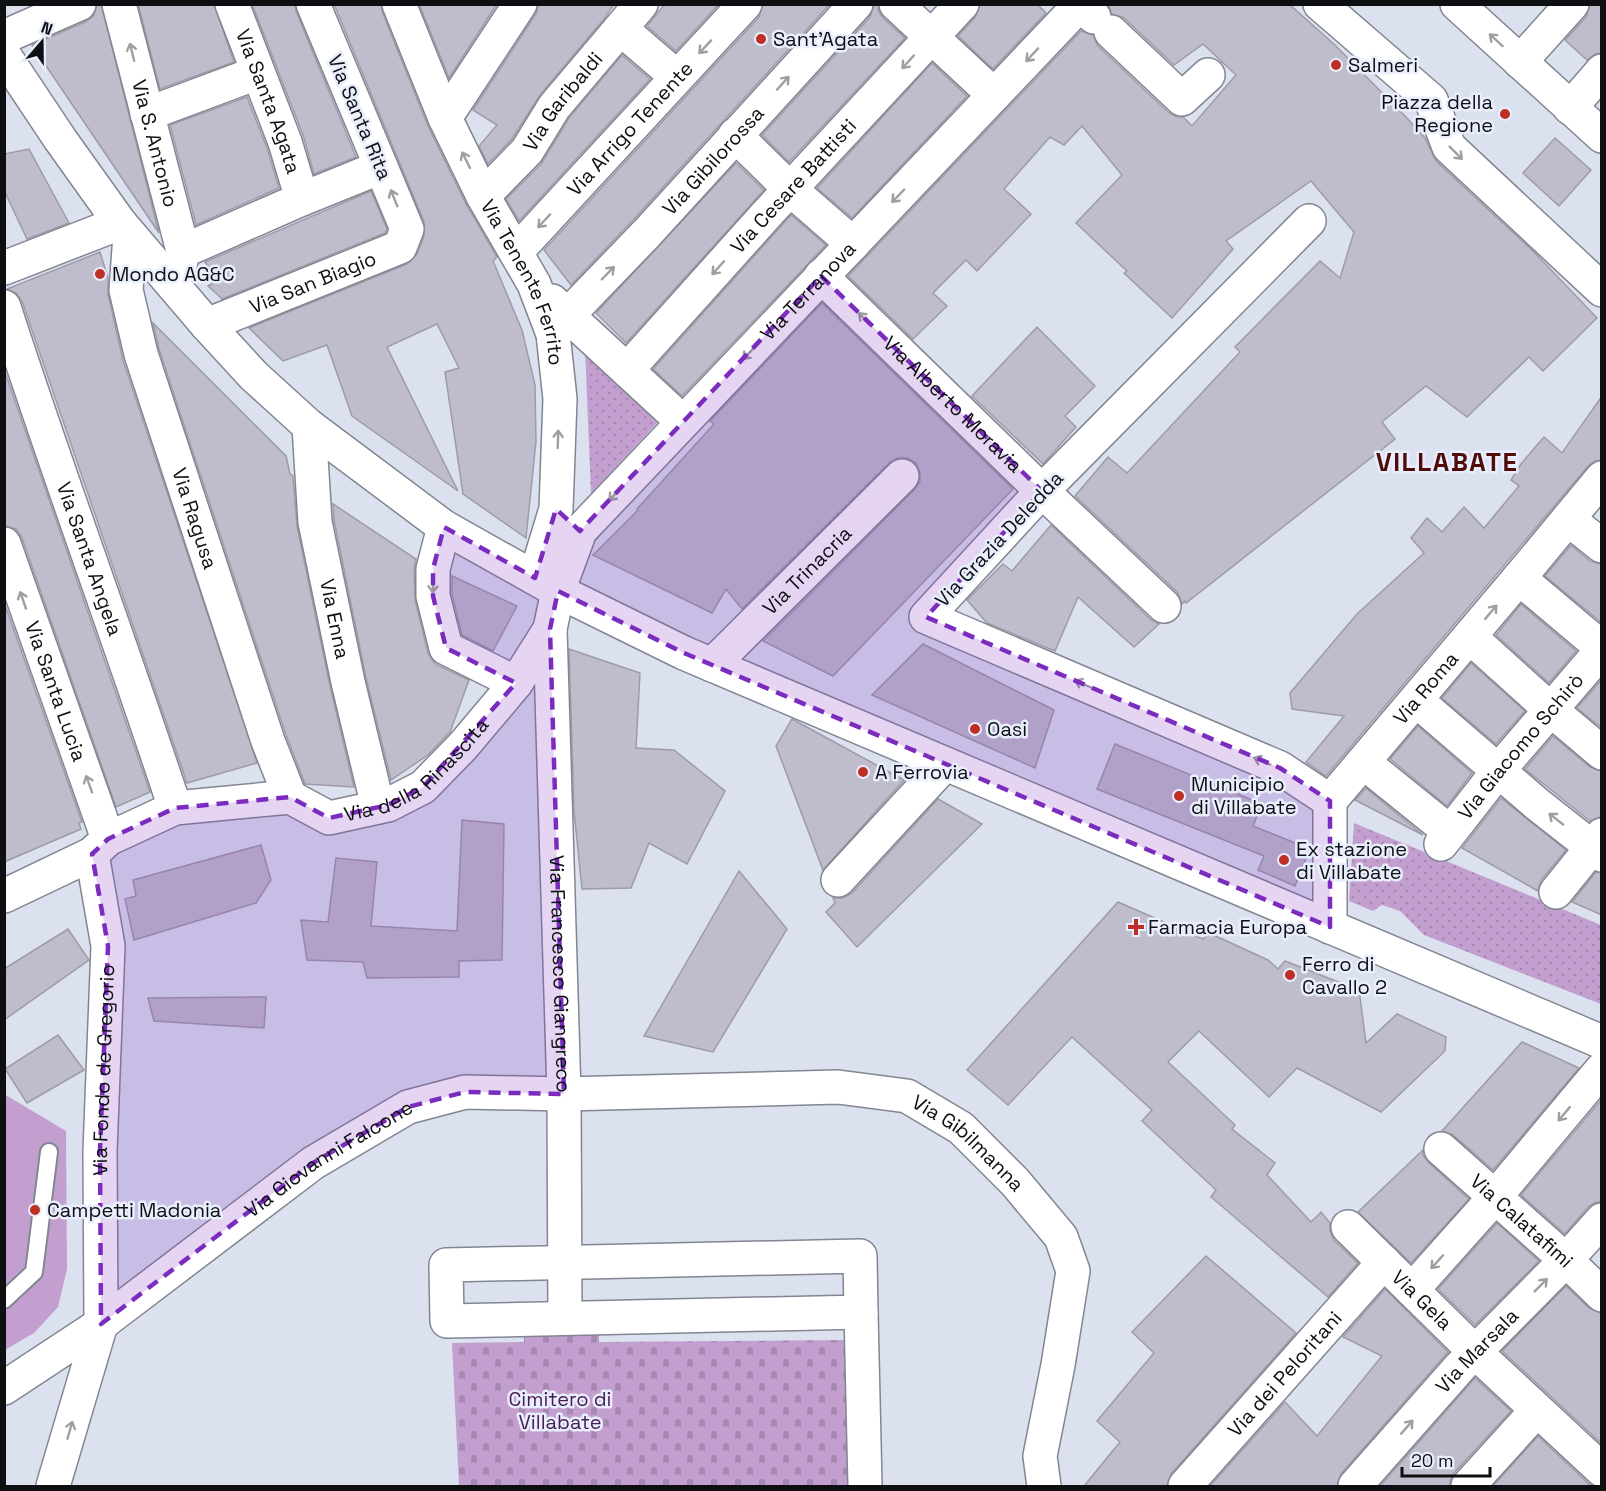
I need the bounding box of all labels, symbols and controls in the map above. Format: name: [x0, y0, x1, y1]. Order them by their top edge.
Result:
north arrow: [12, 12, 72, 72]
text: N: [38, 17, 56, 40]
street label: Via Santa Agata: [230, 25, 307, 177]
place label: Sant'Agata: [773, 26, 878, 52]
marker: Sant'Agata: [754, 32, 768, 46]
one-way arrow: [1489, 33, 1504, 47]
one-way arrow: [698, 39, 712, 54]
one-way arrow: [125, 43, 137, 62]
street label: Via Garibaldi: [517, 46, 608, 156]
one-way arrow: [1025, 48, 1039, 63]
street label: Via Santa Rita: [322, 50, 398, 184]
place label: Salmeri: [1348, 52, 1418, 78]
one-way arrow: [900, 55, 915, 70]
street label: Via Arrigo Tenente: [561, 56, 699, 202]
marker: Salmeri: [1329, 58, 1343, 72]
one-way arrow: [776, 76, 790, 91]
street label: Via S. Antonio: [126, 77, 184, 210]
place label: Piazza della Regione: [1381, 89, 1493, 138]
street label: Via Gibilorossa: [656, 100, 770, 221]
marker: Piazza della Regione: [1498, 107, 1512, 121]
street label: Via Cesare Battisti: [725, 113, 862, 259]
one-way arrow: [1448, 146, 1463, 160]
one-way arrow: [459, 151, 471, 169]
one-way arrow: [388, 189, 399, 208]
one-way arrow: [890, 189, 905, 204]
street label: Via Tenente Ferrito: [475, 195, 569, 367]
one-way arrow: [537, 214, 551, 229]
street label: Via Terranova: [755, 236, 861, 346]
street label: Via San Biagio: [245, 245, 380, 320]
one-way arrow: [712, 259, 726, 275]
place label: Mondo AG&C: [112, 261, 235, 287]
one-way arrow: [601, 265, 616, 280]
marker: Mondo AG&C: [93, 267, 107, 281]
one-way arrow: [858, 312, 873, 326]
street label: Via Alberto Moravia: [878, 331, 1028, 478]
one-way arrow: [741, 345, 756, 360]
one-way arrow: [553, 429, 564, 449]
district label: VILLABATE: [1376, 445, 1518, 479]
street label: Via Ragusa: [166, 465, 224, 572]
street label: Via Grazia Deledda: [929, 465, 1069, 613]
street label: Via Santa Angela: [51, 478, 128, 639]
one-way arrow: [607, 487, 622, 502]
street label: Via Trinacria: [757, 521, 857, 620]
one-way arrow: [427, 573, 439, 593]
street label: Via Enna: [314, 576, 356, 661]
one-way arrow: [17, 591, 28, 610]
one-way arrow: [1484, 604, 1497, 620]
street label: Via Santa Lucia: [19, 618, 93, 765]
street label: Via Roma: [1387, 646, 1464, 730]
street label: Via Giacomo Schirò: [1452, 668, 1589, 825]
one-way arrow: [1074, 678, 1093, 689]
street label: Via della Rinascita: [342, 712, 494, 827]
place label: Oasi: [987, 716, 1027, 742]
marker: Oasi: [968, 722, 982, 736]
one-way arrow: [1253, 755, 1272, 766]
place label: A Ferrovia: [875, 759, 969, 785]
marker: A Ferrovia: [856, 765, 870, 779]
place label: Municipio di Villabate: [1191, 771, 1297, 820]
one-way arrow: [82, 775, 93, 794]
marker: Municipio di Villabate: [1172, 789, 1186, 803]
one-way arrow: [1548, 812, 1564, 825]
place label: Ex stazione di Villabate: [1296, 836, 1407, 885]
marker: Ex stazione di Villabate: [1277, 853, 1291, 867]
street label: Via Francesco Giangreco: [544, 855, 577, 1093]
place label: Farmacia Europa: [1148, 914, 1307, 940]
marker: Farmacia Europa: [1129, 920, 1143, 934]
place label: Ferro di Cavallo 2: [1302, 951, 1387, 1000]
street label: Via Fondo de Gregorio: [87, 964, 120, 1176]
marker: Ferro di Cavallo 2: [1283, 968, 1297, 982]
street label: Via Gibilmanna: [907, 1089, 1030, 1197]
street label: Via Giovanni Falcone: [239, 1094, 417, 1223]
one-way arrow: [1558, 1106, 1571, 1122]
street label: Via Calatafimi: [1465, 1168, 1579, 1273]
place label: Campetti Madonia: [47, 1197, 221, 1223]
marker: Campetti Madonia: [28, 1203, 42, 1217]
one-way arrow: [1430, 1254, 1444, 1269]
street label: Via Gela: [1386, 1264, 1458, 1336]
one-way arrow: [1533, 1277, 1548, 1292]
street label: Via Marsala: [1430, 1303, 1524, 1399]
street label: Via dei Peloritani: [1222, 1305, 1347, 1442]
park label: Cimitero di Villabate: [509, 1386, 611, 1435]
one-way arrow: [1400, 1420, 1414, 1435]
one-way arrow: [65, 1421, 76, 1440]
scale bar: [1402, 1440, 1490, 1478]
text: 20 m: [1411, 1449, 1454, 1472]

